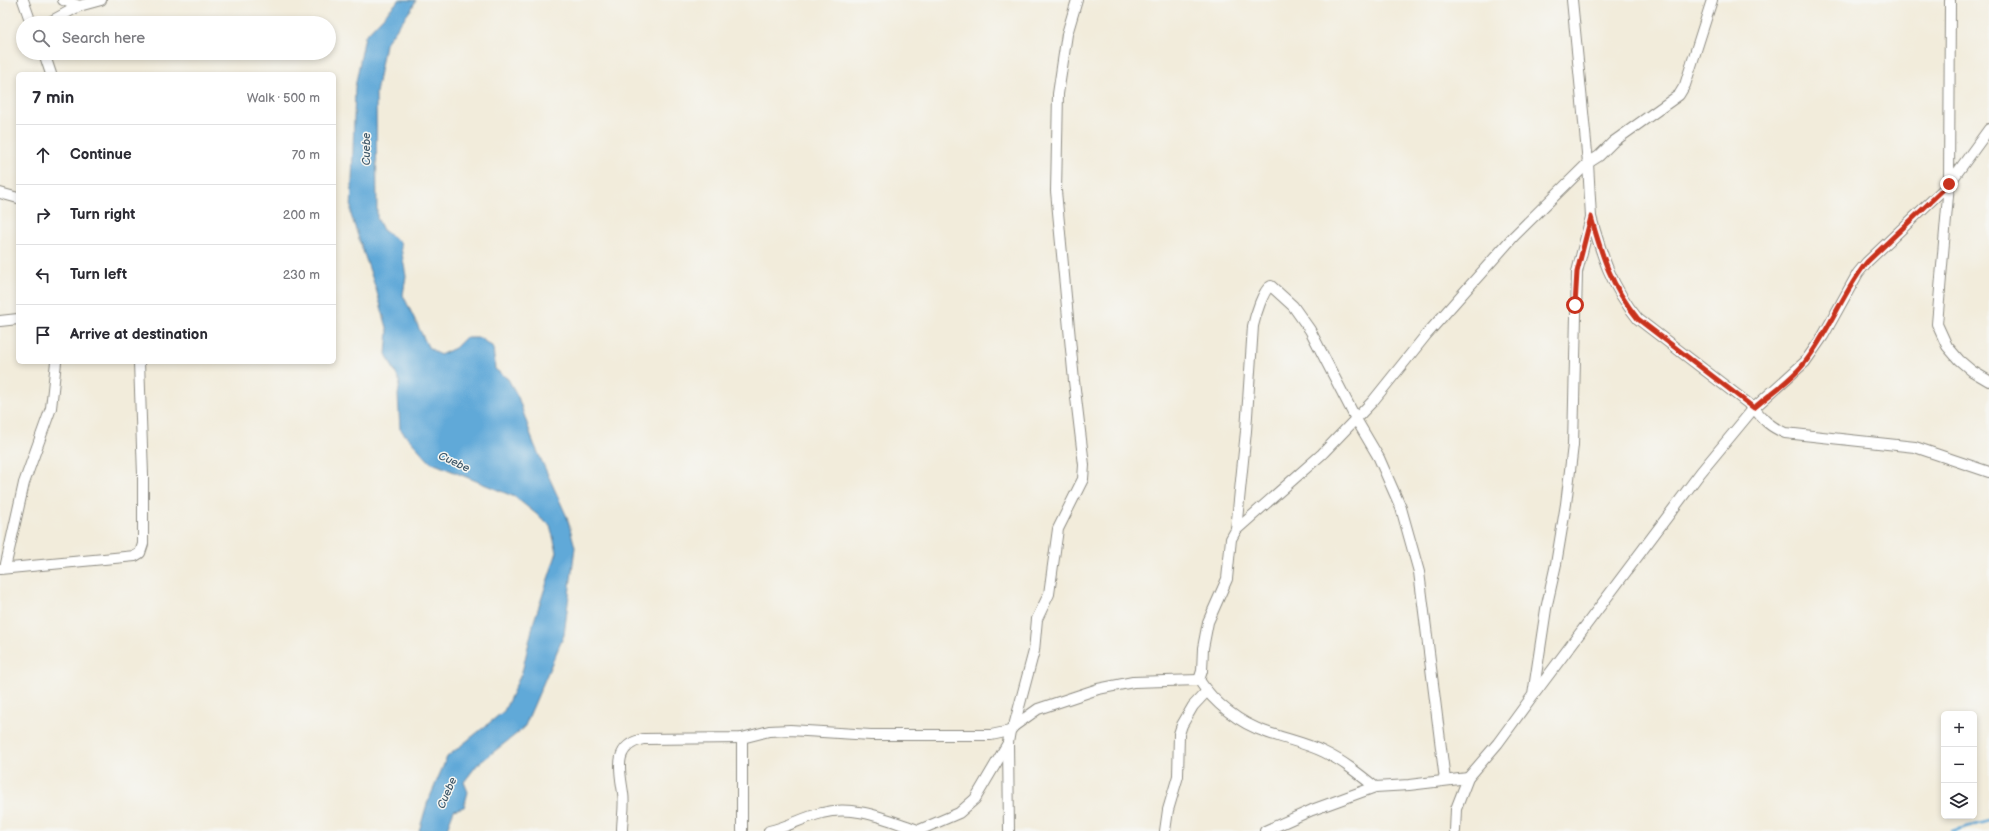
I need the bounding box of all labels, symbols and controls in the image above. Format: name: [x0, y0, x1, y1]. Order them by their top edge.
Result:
search box: [16, 16, 336, 60]
icon: search: [30, 27, 52, 49]
text: Search here: [62, 29, 145, 48]
text: 7 min: [32, 88, 74, 108]
text: Walk · 500 m: [247, 90, 320, 106]
water label: Cuebe: [360, 132, 373, 165]
icon: ahead: [32, 144, 54, 166]
text: Continue: [70, 145, 132, 164]
text: 70 m: [292, 147, 320, 163]
route end: [1940, 175, 1958, 193]
icon: right: [32, 204, 54, 226]
text: Turn right: [70, 205, 135, 224]
text: 200 m: [283, 207, 320, 223]
icon: left: [32, 264, 54, 286]
text: Turn left: [70, 265, 127, 284]
text: 230 m: [283, 267, 320, 283]
route start: [1566, 296, 1584, 314]
icon: arrive: [32, 324, 54, 346]
text: Arrive at destination: [70, 325, 208, 344]
water label: Cuebe: [436, 449, 472, 475]
map controls: [1941, 711, 1977, 819]
button: +: [1941, 711, 1977, 747]
button: −: [1941, 747, 1977, 783]
water label: Cuebe: [435, 775, 460, 811]
button: layers: [1941, 783, 1977, 819]

